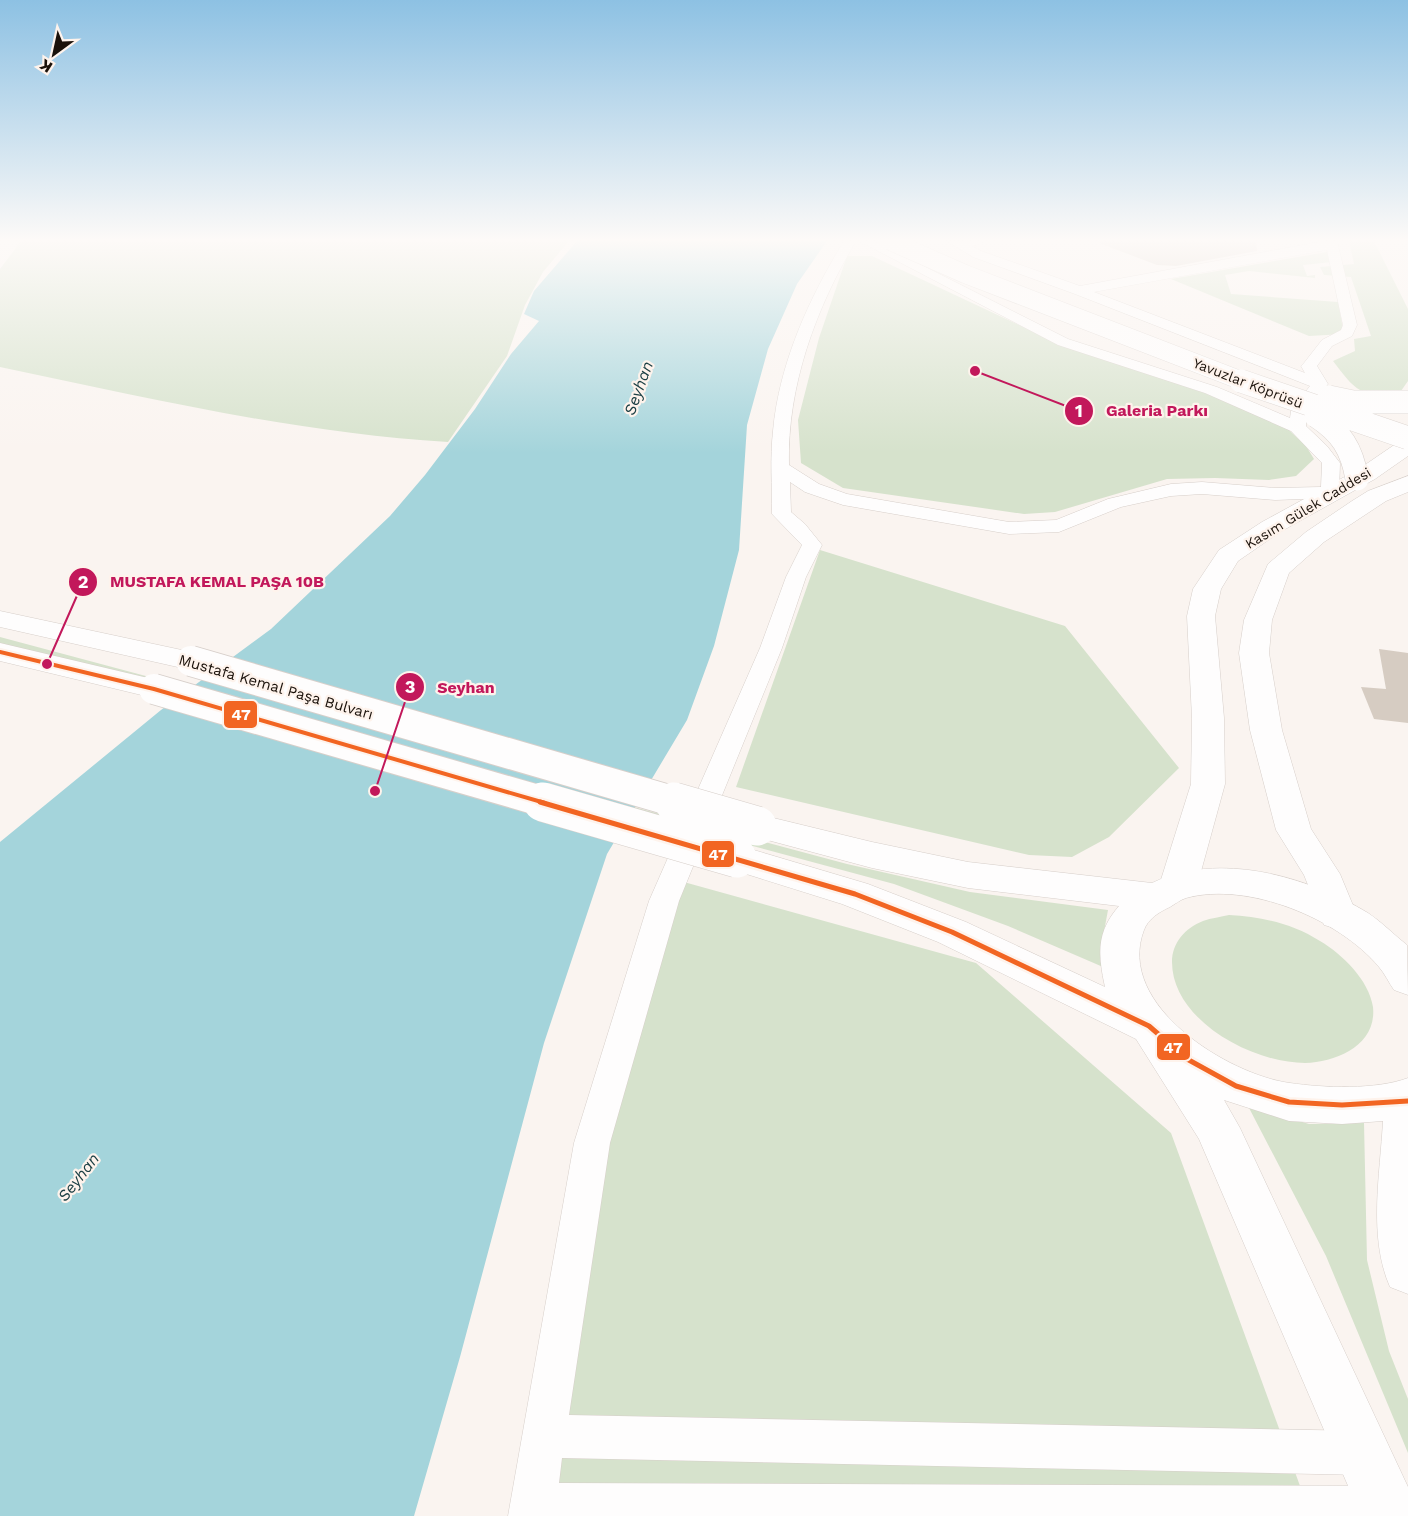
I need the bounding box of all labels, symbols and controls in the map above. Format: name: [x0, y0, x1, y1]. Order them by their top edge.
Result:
north arrow: [24, 24, 84, 84]
text: K: [36, 55, 56, 77]
street label: Yavuzlar Köprüsü: [1191, 355, 1305, 411]
water label: Seyhan: [620, 359, 657, 418]
callout: Galeria Parkı: [1064, 394, 1220, 428]
text: 1: [1075, 400, 1083, 421]
text: Galeria Parkı: [1106, 401, 1208, 420]
street label: Kasım Gülek Caddesi: [1242, 464, 1374, 552]
callout: MUSTAFA KEMAL PAŞA 10B: [68, 565, 337, 599]
text: 2: [78, 571, 88, 592]
text: MUSTAFA KEMAL PAŞA 10B: [110, 572, 324, 591]
street label: Mustafa Kemal Paşa Bulvarı: [177, 651, 375, 723]
callout: Seyhan: [395, 670, 506, 704]
text: 3: [405, 676, 415, 697]
text: Seyhan: [437, 678, 495, 697]
line badge: 47: [223, 700, 258, 729]
text: 47: [231, 705, 251, 724]
line badge: 47: [701, 840, 735, 868]
text: 47: [708, 845, 728, 864]
line badge: 47: [1156, 1033, 1191, 1061]
text: 47: [1163, 1038, 1183, 1057]
water label: Seyhan: [54, 1149, 103, 1205]

